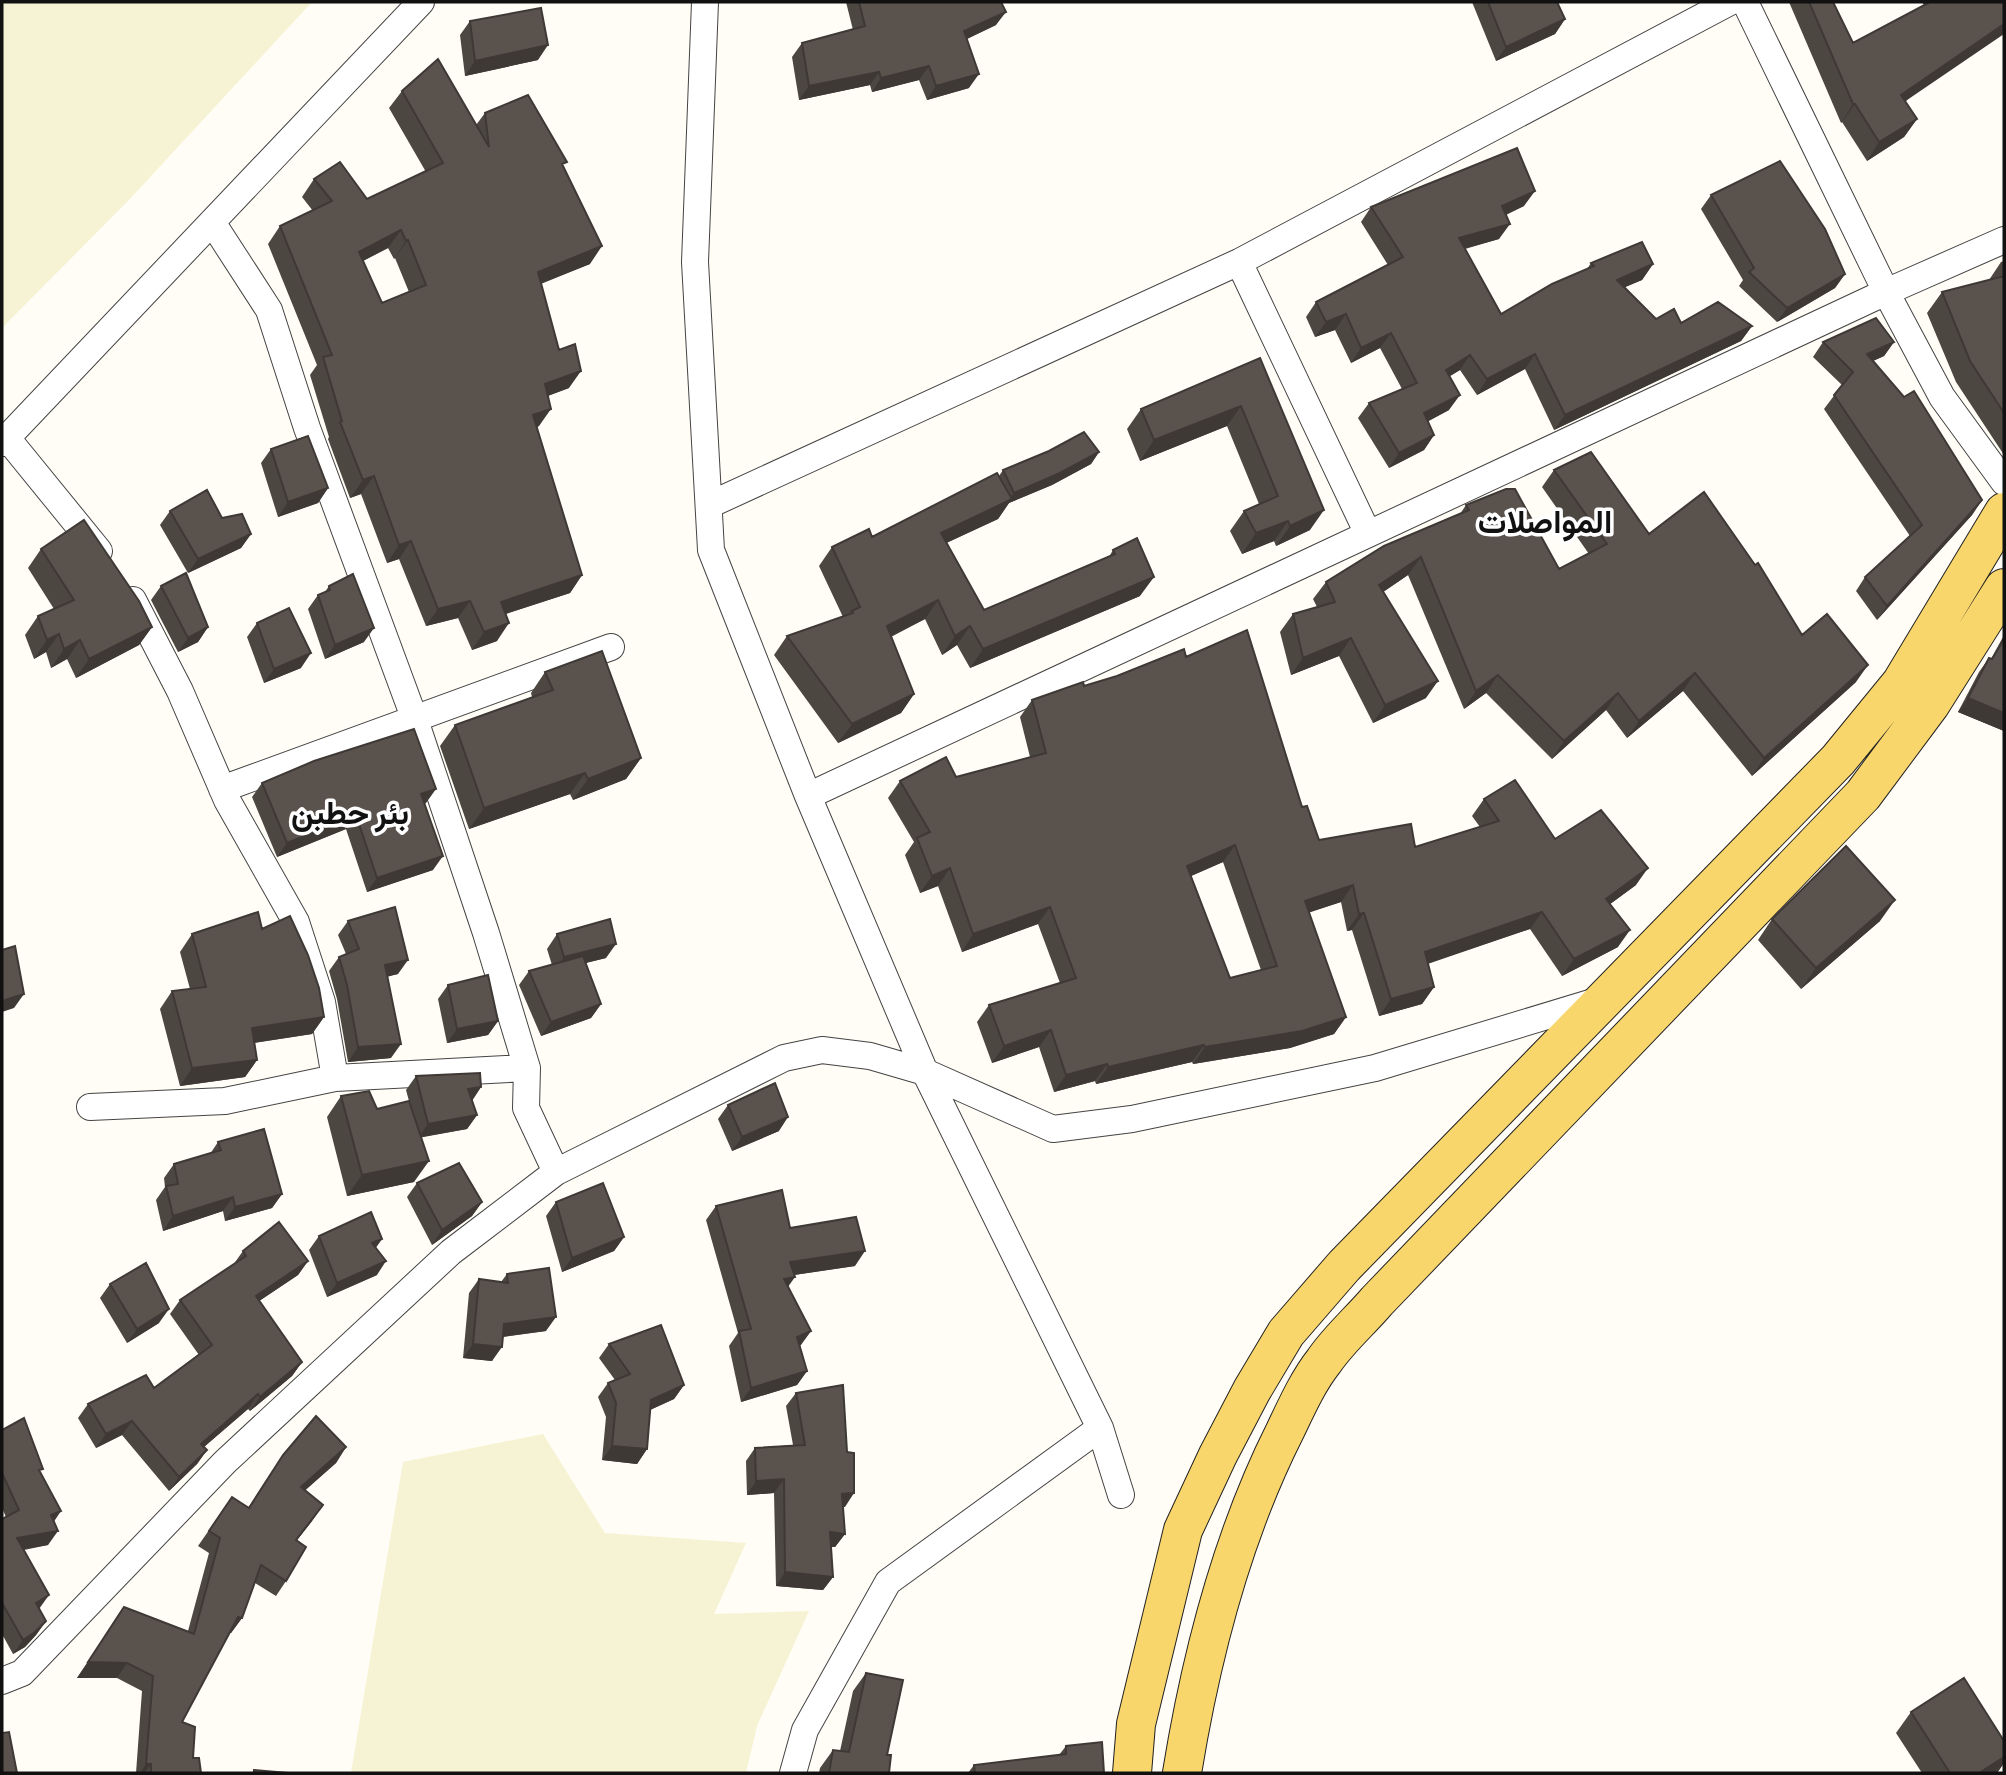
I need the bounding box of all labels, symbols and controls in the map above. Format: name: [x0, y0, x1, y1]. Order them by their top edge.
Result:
district label: المواصلات: [1478, 504, 1612, 542]
district label: بئر حطبن: [291, 795, 409, 833]

